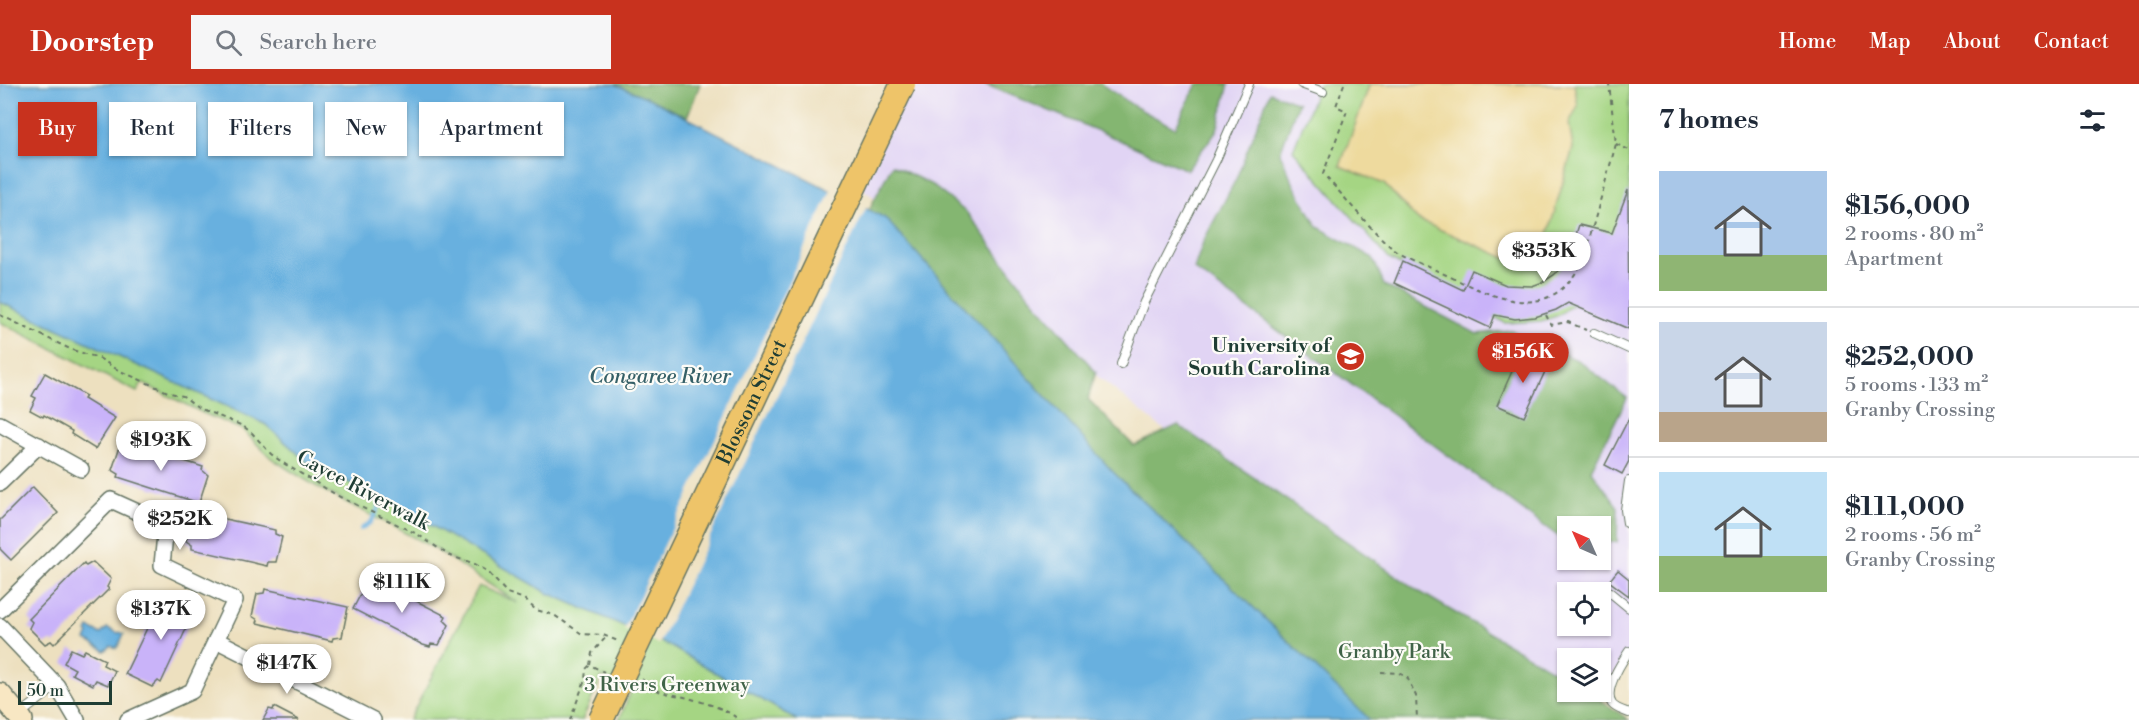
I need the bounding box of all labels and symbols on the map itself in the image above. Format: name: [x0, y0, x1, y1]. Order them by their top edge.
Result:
pin: $353K: [1502, 232, 1586, 283]
pin: $156K: [1481, 333, 1565, 384]
place label: University of South Carolina: [1189, 334, 1333, 382]
street label: Blossom Street: [711, 335, 792, 470]
school or university icon: University of South Carolina: [1335, 341, 1367, 373]
water label: Congaree River: [589, 364, 732, 390]
pin: $193K: [119, 421, 203, 472]
street label: Cayce Riverwalk: [292, 445, 435, 537]
pin: $252K: [138, 500, 222, 551]
north arrow: [1557, 516, 1611, 570]
pin: $111K: [360, 563, 444, 614]
pin: $137K: [119, 590, 203, 641]
park label: Granby Park: [1338, 640, 1452, 665]
pin: $147K: [245, 644, 329, 695]
park label: 3 Rivers Greenway: [584, 673, 750, 698]
scale bar: [18, 678, 112, 706]

